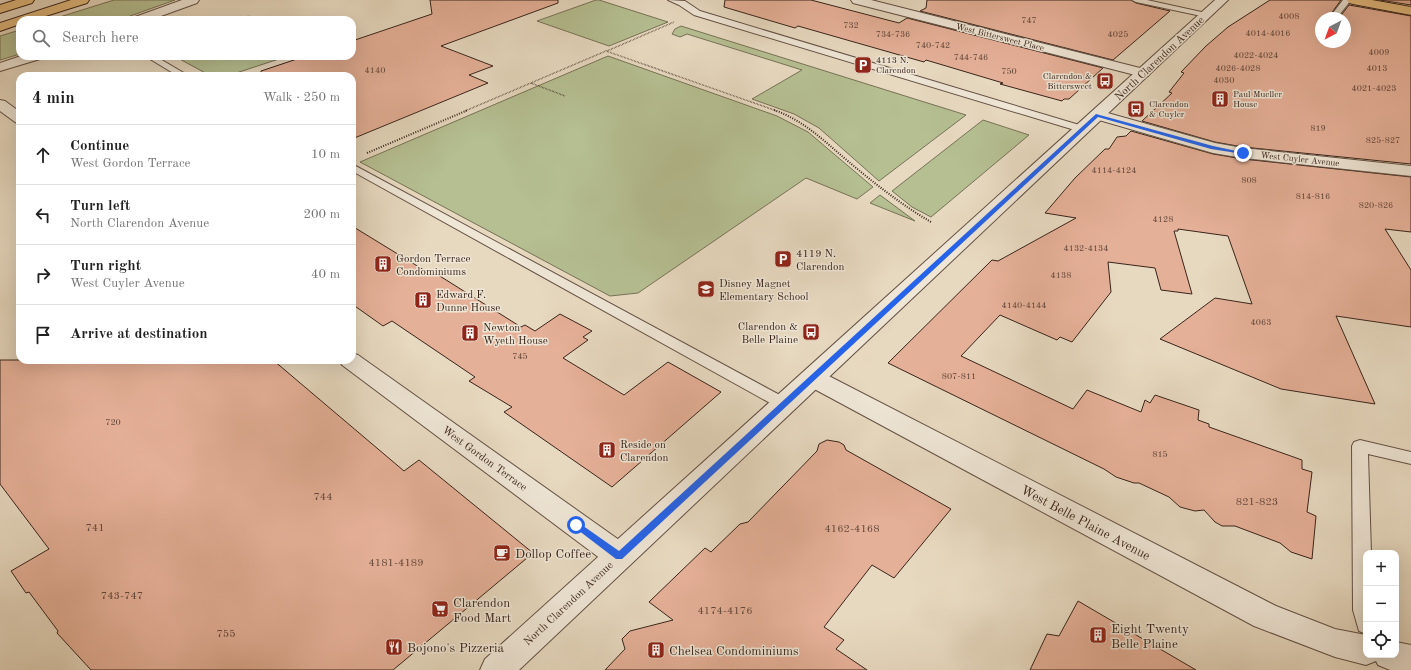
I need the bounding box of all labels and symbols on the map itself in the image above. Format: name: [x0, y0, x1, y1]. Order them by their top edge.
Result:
house number: 4008: [1279, 12, 1299, 21]
north arrow: [1315, 12, 1351, 48]
street label: North Clarendon Avenue: [1113, 15, 1207, 103]
house number: 747: [1021, 16, 1037, 25]
house number: 732: [843, 21, 859, 30]
street label: West Bittersweet Place: [955, 22, 1045, 53]
house number: 4014-4016: [1245, 29, 1291, 38]
house number: 734-736: [876, 30, 910, 39]
house number: 4025: [1108, 30, 1128, 39]
house number: 740-742: [916, 41, 950, 50]
house number: 4009: [1369, 48, 1389, 57]
house number: 4022-4024: [1233, 51, 1279, 60]
house number: 744-746: [954, 53, 988, 62]
parking icon: 4113 N. Clarendon: [853, 55, 873, 75]
place label: 4113 N. Clarendon: [876, 56, 916, 75]
house number: 4026-4028: [1215, 64, 1261, 73]
house number: 4013: [1367, 64, 1387, 73]
house number: 4140: [365, 66, 385, 75]
house number: 750: [1001, 67, 1017, 76]
bus stop icon: Clarendon & Bittersweet: [1095, 71, 1115, 91]
place label: Clarendon & Bittersweet: [1043, 72, 1092, 91]
house number: 4030: [1214, 76, 1234, 85]
house number: 4021-4023: [1351, 84, 1397, 93]
building icon: Paul Mueller House: [1210, 89, 1230, 109]
place label: Paul Mueller House: [1233, 90, 1282, 109]
bus stop icon: Clarendon & Cuyler: [1126, 99, 1146, 119]
place label: Clarendon & Cuyler: [1149, 100, 1189, 119]
house number: 819: [1310, 124, 1326, 133]
house number: 825-827: [1366, 136, 1400, 145]
route end: [1234, 144, 1252, 162]
street label: West Cuyler Avenue: [1260, 151, 1340, 168]
house number: 4114-4124: [1091, 166, 1137, 175]
house number: 808: [1241, 176, 1257, 185]
house number: 814-816: [1296, 192, 1330, 201]
house number: 820-826: [1359, 201, 1393, 210]
house number: 4128: [1153, 215, 1173, 224]
house number: 4132-4134: [1063, 244, 1109, 253]
parking icon: 4119 N. Clarendon: [773, 249, 793, 269]
place label: 4119 N. Clarendon: [796, 249, 844, 273]
building icon: Gordon Terrace Condominiums: [373, 254, 393, 274]
place label: Gordon Terrace Condominiums: [396, 254, 471, 278]
house number: 4138: [1051, 271, 1071, 280]
school or university icon: Disney Magnet Elementary School: [696, 279, 716, 299]
place label: Disney Magnet Elementary School: [719, 279, 809, 303]
building icon: Edward F. Dunne House: [413, 290, 433, 310]
place label: Edward F. Dunne House: [436, 290, 500, 314]
house number: 4140-4144: [1001, 301, 1047, 310]
house number: 4063: [1251, 318, 1271, 327]
place label: Clarendon & Belle Plaine: [738, 322, 798, 346]
bus stop icon: Clarendon & Belle Plaine: [801, 322, 821, 342]
building icon: Newton Wyeth House: [460, 323, 480, 343]
place label: Newton Wyeth House: [483, 323, 548, 347]
house number: 745: [512, 352, 528, 361]
house number: 807-811: [942, 372, 976, 381]
house number: 720: [105, 418, 121, 427]
street label: West Gordon Terrace: [440, 425, 529, 494]
building icon: Reside on Clarendon: [597, 440, 617, 460]
place label: Reside on Clarendon: [620, 440, 668, 464]
house number: 815: [1152, 450, 1168, 459]
street label: West Belle Plaine Avenue: [1019, 484, 1152, 563]
house number: 744: [313, 492, 333, 503]
house number: 821-823: [1236, 497, 1278, 508]
route start: [567, 516, 585, 534]
house number: 741: [85, 523, 105, 534]
house number: 4162-4168: [824, 524, 880, 535]
cafe icon: Dollop Coffee: [492, 543, 512, 563]
place label: Dollop Coffee: [515, 548, 591, 561]
house number: 4181-4189: [368, 558, 424, 569]
street label: North Clarendon Avenue: [522, 560, 616, 648]
house number: 743-747: [101, 591, 143, 602]
place label: Clarendon Food Mart: [453, 597, 512, 625]
supermarket icon: Clarendon Food Mart: [430, 599, 450, 619]
house number: 4174-4176: [697, 606, 753, 617]
place label: Eight Twenty Belle Plaine: [1111, 623, 1189, 651]
building icon: Eight Twenty Belle Plaine: [1088, 625, 1108, 645]
house number: 755: [216, 629, 236, 640]
restaurant icon: Bojono's Pizzeria: [384, 637, 404, 657]
building icon: Chelsea Condominiums: [646, 640, 666, 660]
place label: Bojono's Pizzeria: [407, 642, 505, 655]
place label: Chelsea Condominiums: [669, 645, 799, 658]

